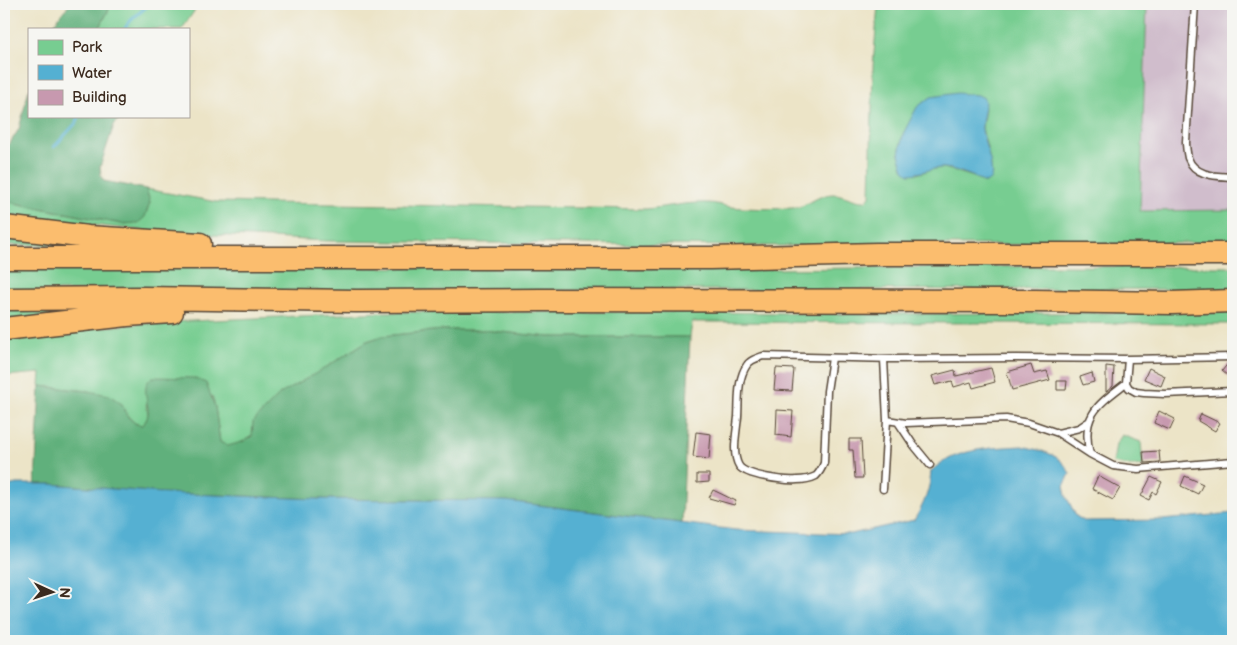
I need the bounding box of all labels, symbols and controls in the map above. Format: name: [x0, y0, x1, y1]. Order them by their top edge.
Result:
legend: [28, 28, 190, 118]
text: Park: [72, 38, 103, 57]
text: Water: [72, 64, 112, 83]
text: Building: [72, 88, 127, 107]
north arrow: [28, 568, 78, 618]
text: N: [56, 587, 73, 598]

